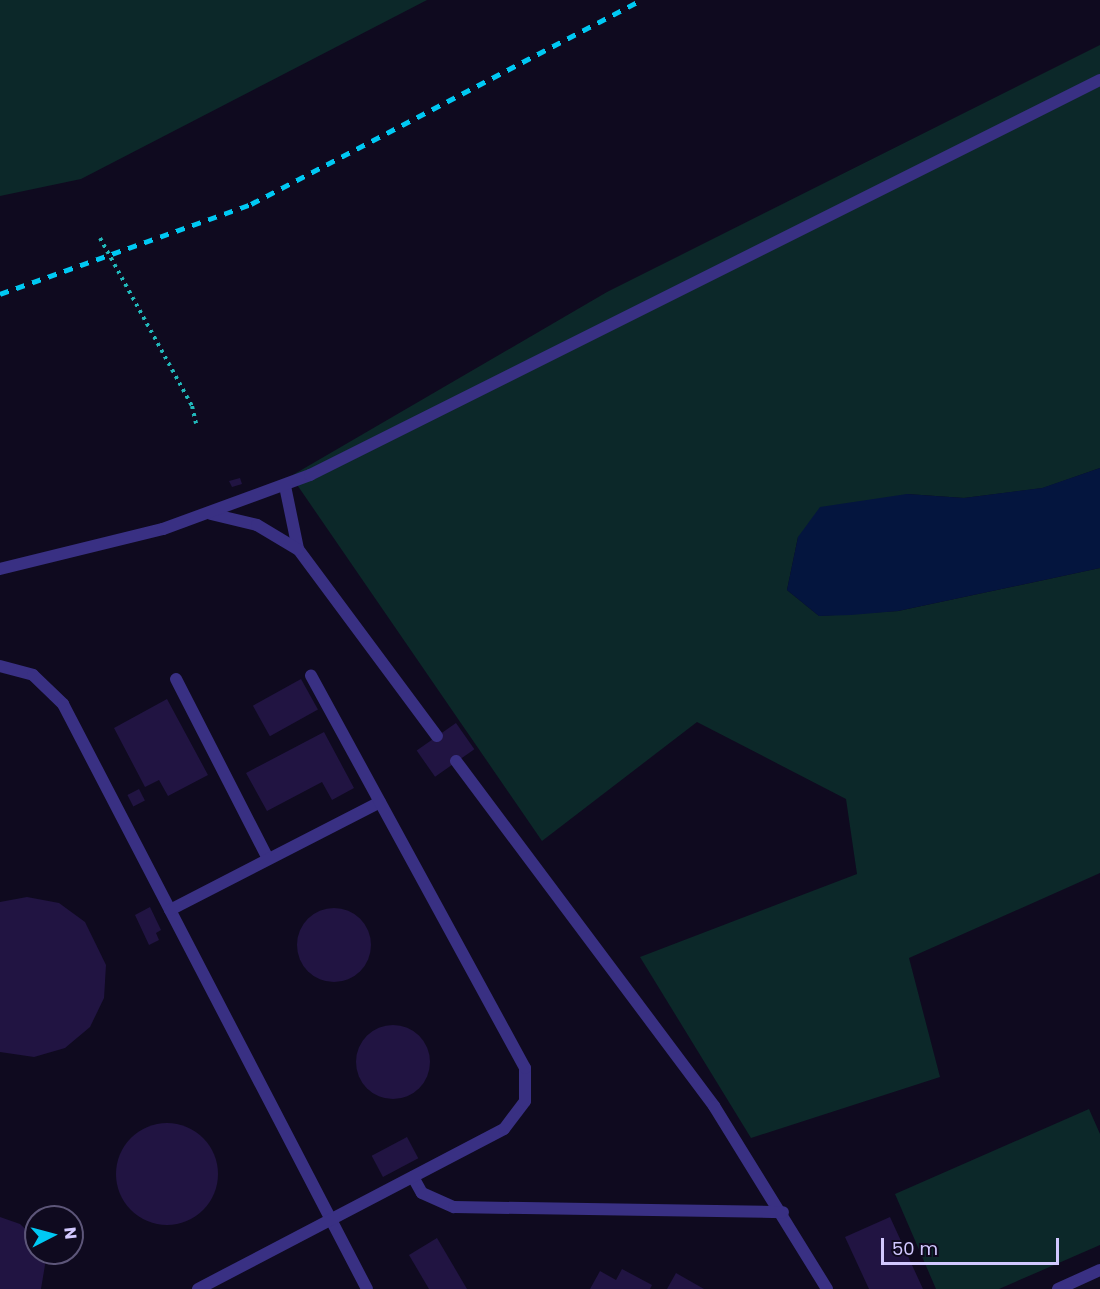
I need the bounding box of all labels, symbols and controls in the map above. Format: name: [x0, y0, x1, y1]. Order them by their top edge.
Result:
north arrow: [24, 1205, 84, 1265]
text: N: [58, 1226, 82, 1240]
scale bar: [884, 1226, 1062, 1264]
text: 50 m: [892, 1236, 938, 1261]

